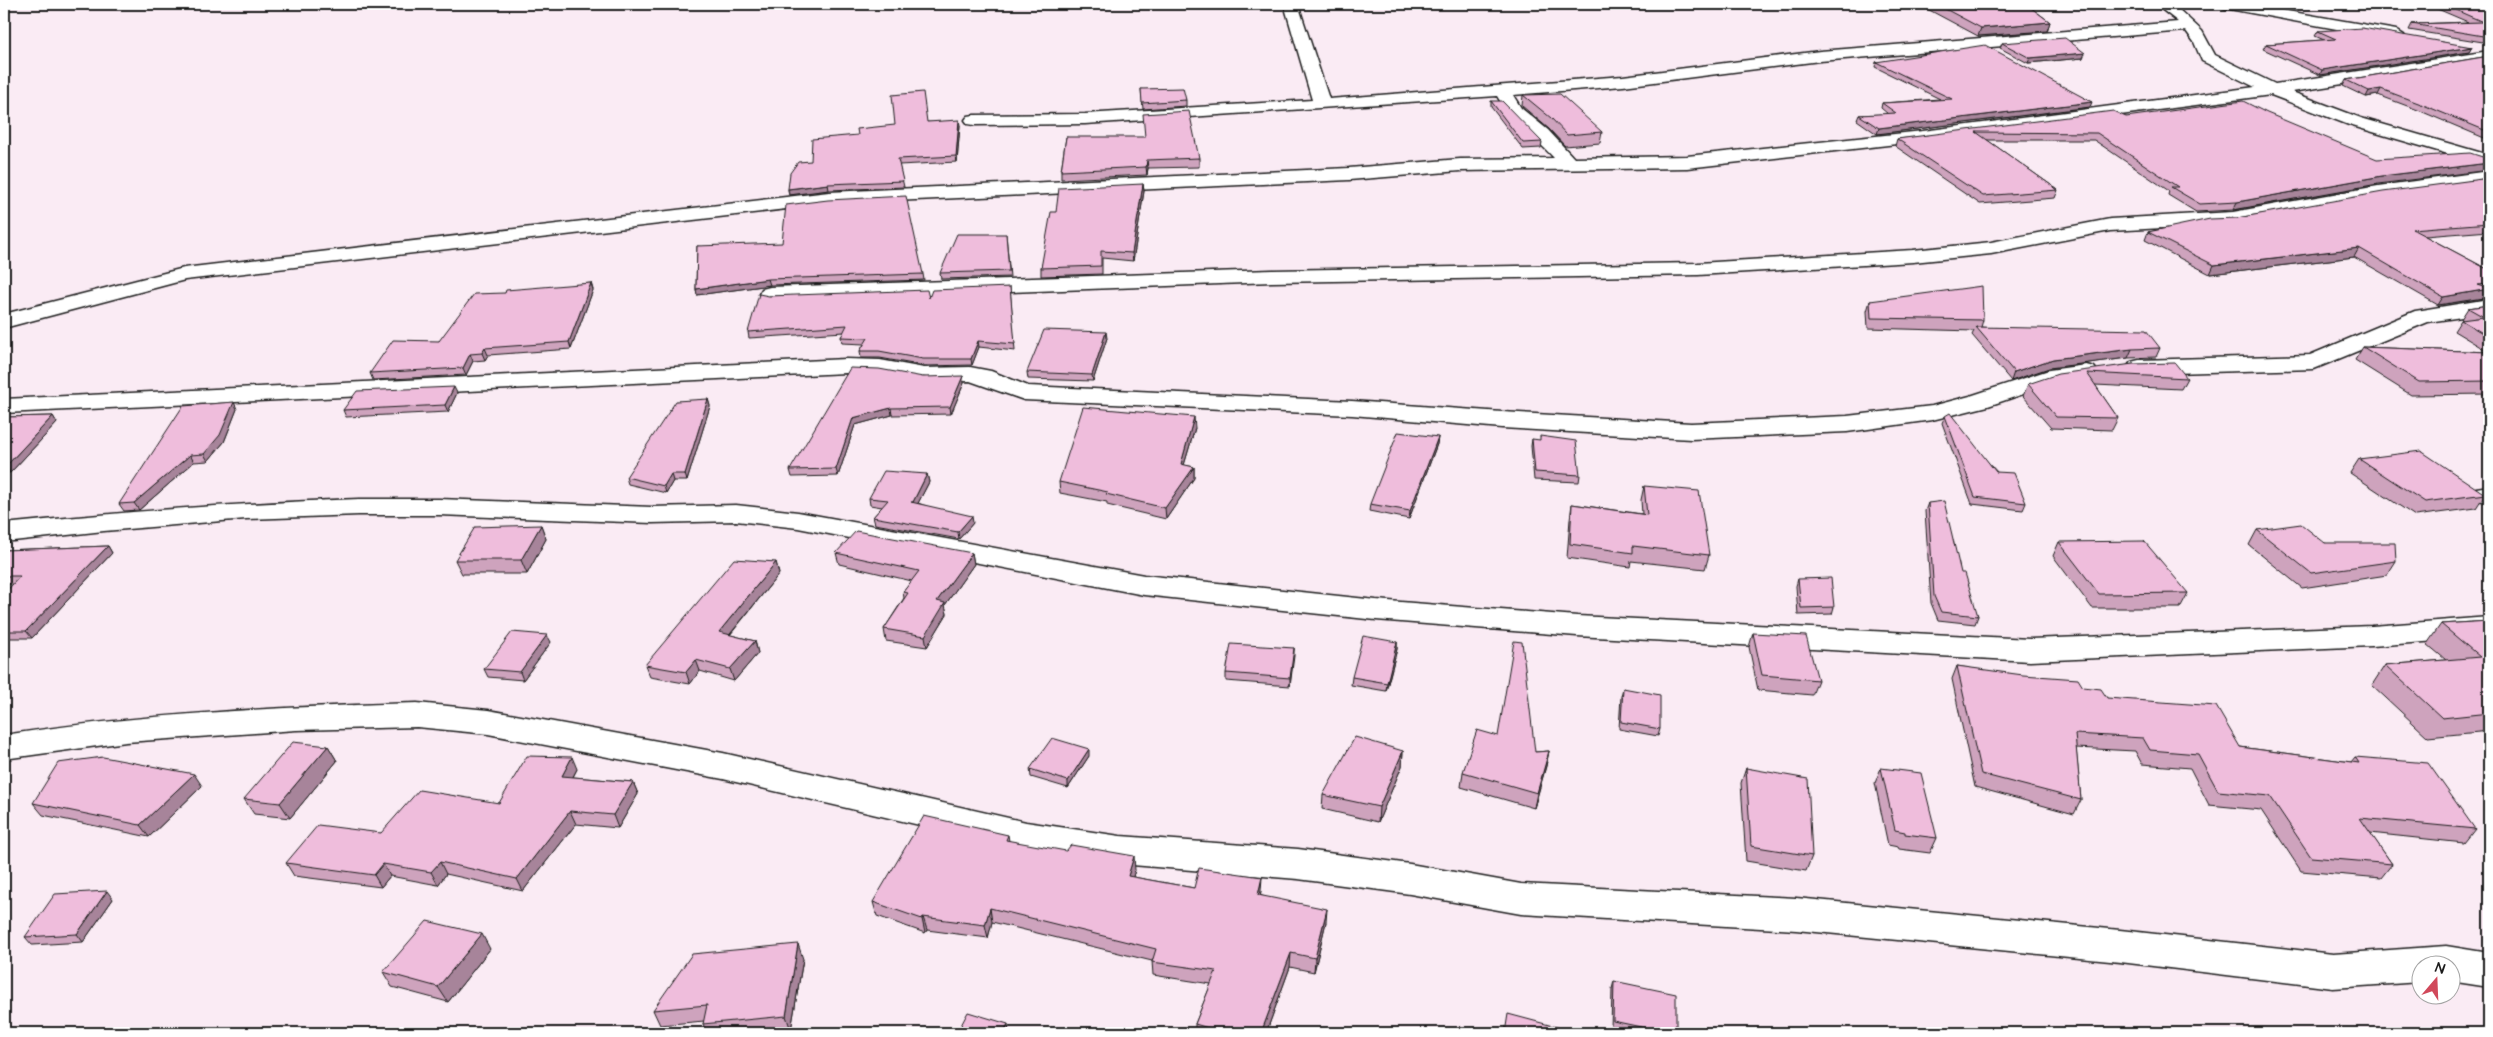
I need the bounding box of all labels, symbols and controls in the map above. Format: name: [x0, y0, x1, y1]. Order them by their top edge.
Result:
north arrow: [2410, 954, 2460, 1004]
text: N: [2432, 958, 2448, 980]

